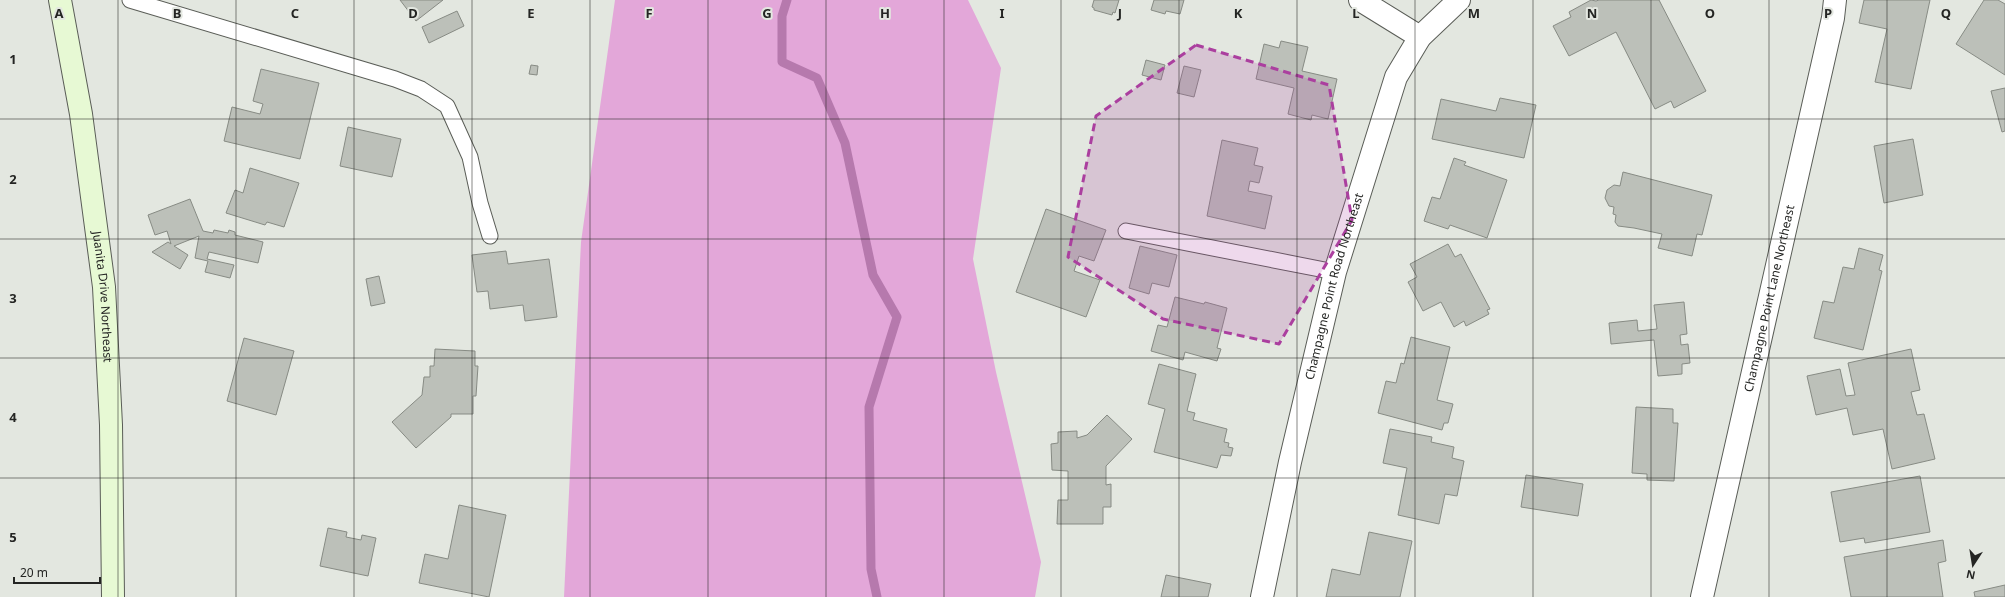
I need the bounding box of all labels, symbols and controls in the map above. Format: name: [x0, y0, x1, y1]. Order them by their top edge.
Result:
text: A: [55, 4, 64, 22]
text: B: [173, 4, 181, 22]
text: C: [291, 4, 299, 22]
text: D: [408, 4, 418, 22]
text: E: [527, 4, 535, 22]
text: F: [645, 4, 653, 22]
text: G: [762, 4, 772, 22]
text: H: [880, 4, 890, 22]
text: I: [999, 4, 1005, 22]
text: J: [1117, 4, 1122, 22]
text: K: [1234, 4, 1243, 22]
text: L: [1352, 4, 1360, 22]
text: M: [1468, 4, 1480, 22]
text: N: [1587, 4, 1597, 22]
text: O: [1705, 4, 1715, 22]
text: P: [1824, 4, 1832, 22]
text: Q: [1941, 4, 1951, 22]
text: 1: [9, 50, 17, 68]
text: 2: [9, 170, 17, 188]
street label: Champagne Point Road Northeast: [1301, 190, 1367, 382]
street label: Champagne Point Lane Northeast: [1740, 203, 1799, 394]
street label: Juanita Drive Northeast: [89, 229, 117, 363]
text: 3: [9, 289, 17, 307]
text: 4: [9, 408, 17, 426]
text: 5: [9, 528, 17, 546]
north arrow: [1953, 545, 1993, 585]
scale bar: [14, 559, 100, 585]
text: 20 m: [20, 564, 48, 581]
text: N: [1965, 567, 1977, 584]

